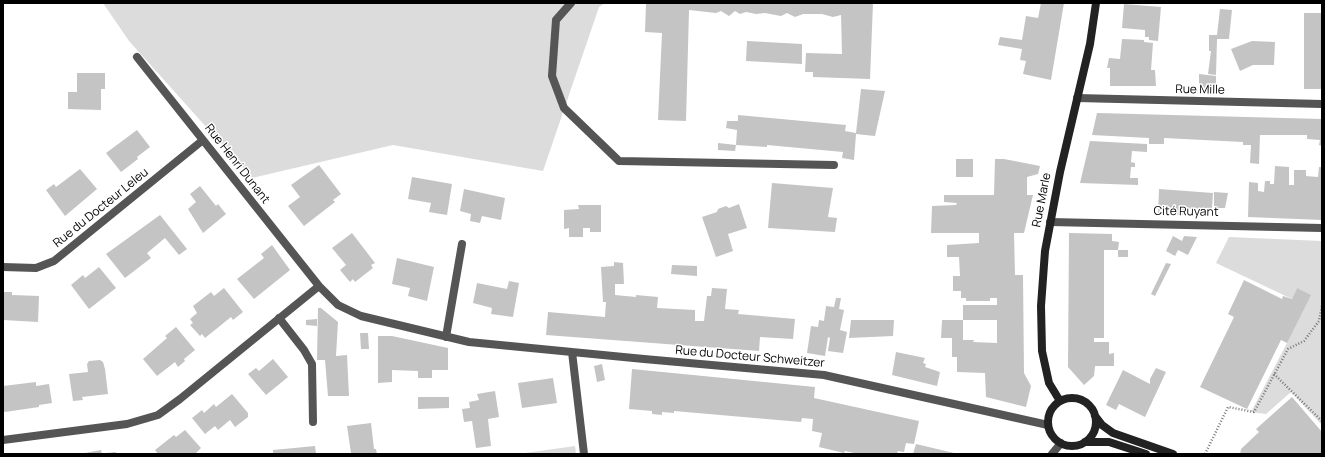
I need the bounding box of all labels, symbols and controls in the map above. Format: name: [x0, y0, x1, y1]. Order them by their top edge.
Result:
street label: Rue Mille: [1175, 82, 1225, 98]
street label: Rue Henri Dunant: [202, 121, 272, 207]
street label: Rue du Docteur Leleu: [51, 165, 151, 251]
street label: Rue Marle: [1030, 172, 1054, 228]
street label: Cité Ruyant: [1153, 204, 1219, 220]
street label: Rue du Docteur Schweitzer: [675, 343, 825, 371]

